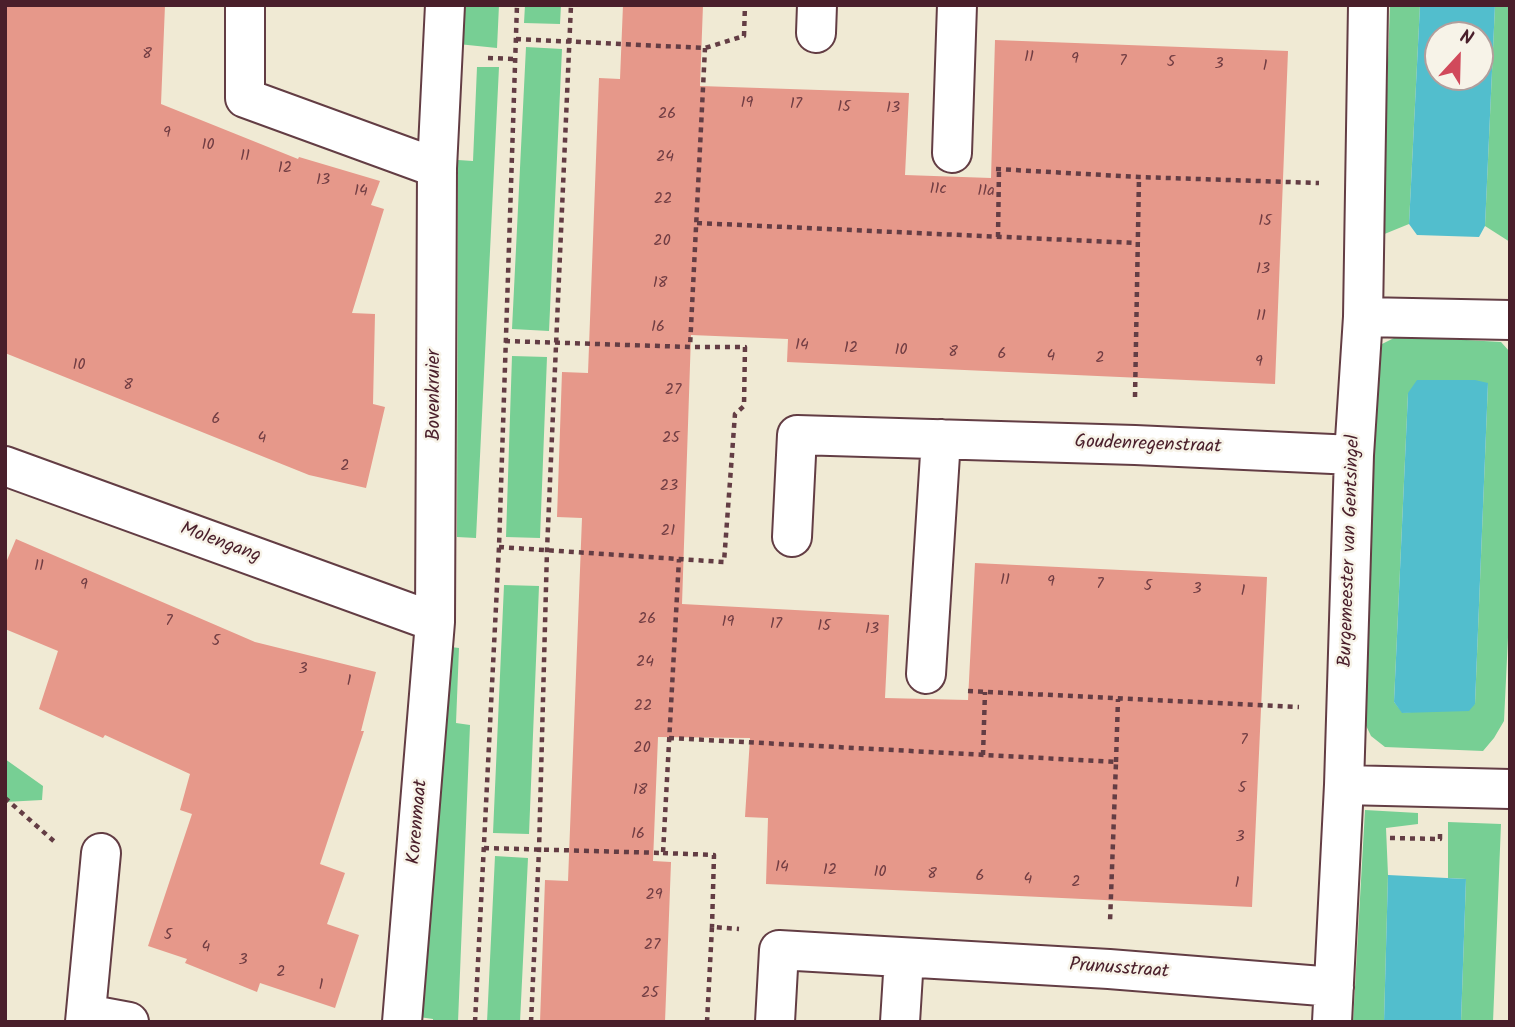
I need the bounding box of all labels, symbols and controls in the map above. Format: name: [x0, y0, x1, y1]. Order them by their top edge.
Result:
north arrow: [1424, 21, 1494, 91]
text: N: [1455, 22, 1477, 55]
house number: 8: [142, 45, 152, 65]
house number: 11: [1024, 48, 1034, 68]
house number: 9: [1071, 50, 1079, 70]
house number: 7: [1119, 52, 1127, 72]
house number: 5: [1167, 53, 1175, 73]
house number: 3: [1214, 55, 1224, 75]
house number: 1: [1262, 57, 1268, 77]
house number: 19: [741, 94, 753, 114]
house number: 17: [790, 95, 802, 115]
house number: 15: [837, 98, 851, 118]
house number: 13: [886, 99, 900, 119]
house number: 26: [658, 105, 676, 125]
house number: 9: [163, 124, 171, 144]
house number: 10: [201, 136, 215, 156]
house number: 11: [240, 147, 250, 167]
house number: 24: [656, 148, 674, 168]
house number: 12: [278, 159, 292, 179]
house number: 13: [316, 171, 330, 191]
house number: 11c: [929, 180, 947, 200]
house number: 14: [354, 182, 368, 202]
house number: 11a: [977, 182, 995, 202]
house number: 22: [654, 190, 672, 210]
house number: 15: [1258, 212, 1272, 232]
house number: 20: [653, 232, 671, 252]
house number: 13: [1256, 260, 1270, 280]
house number: 18: [653, 274, 667, 294]
house number: 11: [1256, 307, 1266, 327]
house number: 16: [651, 318, 665, 338]
house number: 14: [795, 336, 809, 356]
house number: 12: [844, 339, 858, 359]
house number: 10: [894, 341, 908, 361]
house number: 8: [948, 343, 958, 363]
house number: 6: [998, 345, 1006, 365]
house number: 4: [1047, 347, 1055, 367]
street label: Bovenkruier: [425, 349, 447, 441]
house number: 2: [1095, 349, 1105, 369]
house number: 9: [1255, 353, 1263, 373]
house number: 10: [72, 356, 86, 376]
house number: 8: [123, 376, 133, 396]
house number: 27: [665, 381, 681, 401]
house number: 6: [212, 410, 220, 430]
house number: 4: [258, 429, 266, 449]
house number: 25: [662, 429, 680, 449]
street label: Goudenregenstraat: [1074, 432, 1222, 460]
street label: Burgemeester van Gentsingel: [1336, 434, 1366, 668]
house number: 2: [340, 457, 350, 477]
house number: 23: [660, 477, 678, 497]
street label: Molengang: [177, 519, 263, 569]
house number: 21: [661, 522, 675, 542]
house number: 11: [34, 557, 44, 577]
house number: 11: [1000, 571, 1010, 591]
house number: 9: [1047, 573, 1055, 593]
house number: 7: [1096, 575, 1104, 595]
house number: 9: [80, 576, 88, 596]
house number: 5: [1144, 577, 1152, 597]
house number: 3: [1192, 580, 1202, 600]
house number: 1: [1240, 582, 1246, 602]
house number: 26: [638, 610, 656, 630]
house number: 7: [165, 612, 173, 632]
house number: 19: [722, 613, 734, 633]
house number: 17: [770, 615, 782, 635]
house number: 15: [817, 617, 831, 637]
house number: 13: [865, 620, 879, 640]
house number: 5: [212, 632, 220, 652]
house number: 24: [636, 653, 654, 673]
house number: 3: [298, 660, 308, 680]
house number: 1: [346, 672, 352, 692]
house number: 22: [634, 697, 652, 717]
house number: 7: [1240, 731, 1248, 751]
house number: 20: [633, 739, 651, 759]
street label: Korenmaat: [404, 779, 434, 865]
house number: 5: [1238, 779, 1246, 799]
house number: 18: [633, 781, 647, 801]
house number: 16: [631, 825, 645, 845]
house number: 3: [1235, 828, 1245, 848]
house number: 14: [775, 858, 789, 878]
house number: 12: [823, 861, 837, 881]
house number: 10: [873, 863, 887, 883]
house number: 8: [927, 865, 937, 885]
house number: 6: [976, 867, 984, 887]
house number: 4: [1024, 870, 1032, 890]
house number: 2: [1071, 873, 1081, 893]
house number: 1: [1234, 874, 1240, 894]
house number: 29: [645, 886, 663, 906]
house number: 5: [164, 926, 172, 946]
house number: 27: [644, 936, 660, 956]
house number: 4: [202, 938, 210, 958]
house number: 3: [238, 951, 248, 971]
street label: Prunusstraat: [1068, 955, 1170, 985]
house number: 2: [276, 963, 286, 983]
house number: 1: [318, 976, 324, 996]
house number: 25: [641, 984, 659, 1004]

